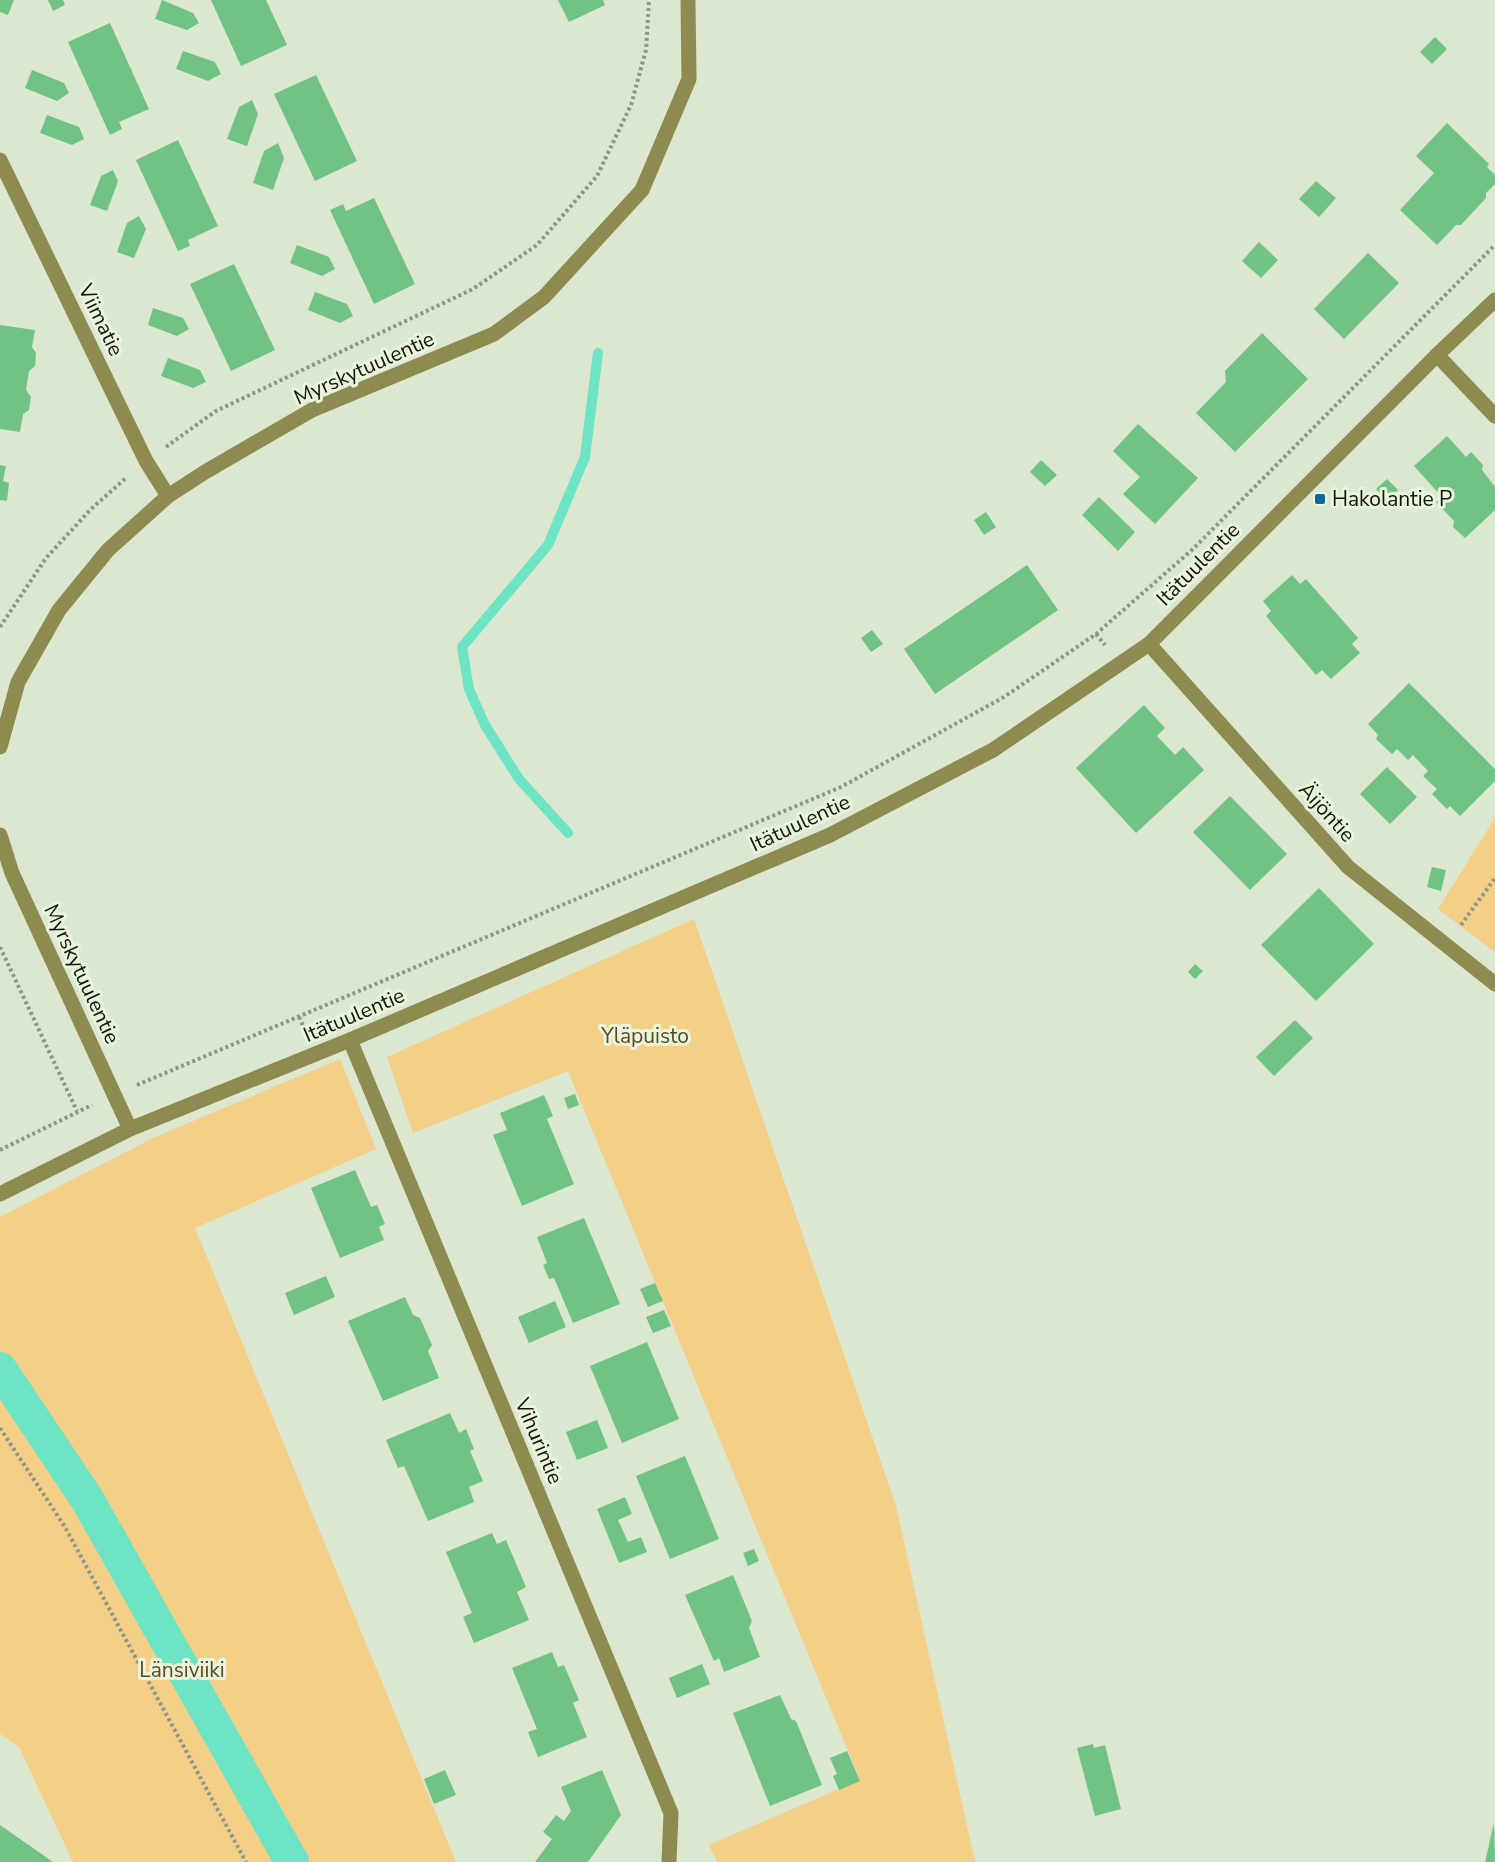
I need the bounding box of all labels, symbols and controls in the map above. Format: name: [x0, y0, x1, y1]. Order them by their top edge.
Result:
street label: Viimatie: [71, 278, 130, 361]
street label: Myrskytuulentie: [289, 325, 439, 411]
place label: Hakolantie P: [1332, 485, 1452, 513]
marker: Hakolantie P: [1313, 492, 1327, 506]
street label: Itätuulentie: [1150, 516, 1246, 612]
street label: Äijöntie: [1292, 776, 1362, 848]
street label: Itätuulentie: [745, 788, 855, 858]
street label: Myrskytuulentie: [37, 900, 127, 1048]
street label: Itätuulentie: [299, 981, 409, 1049]
park label: Yläpuisto: [600, 1022, 689, 1050]
street label: Vihurintie: [508, 1393, 570, 1488]
park label: Länsiviiki: [139, 1656, 225, 1684]

